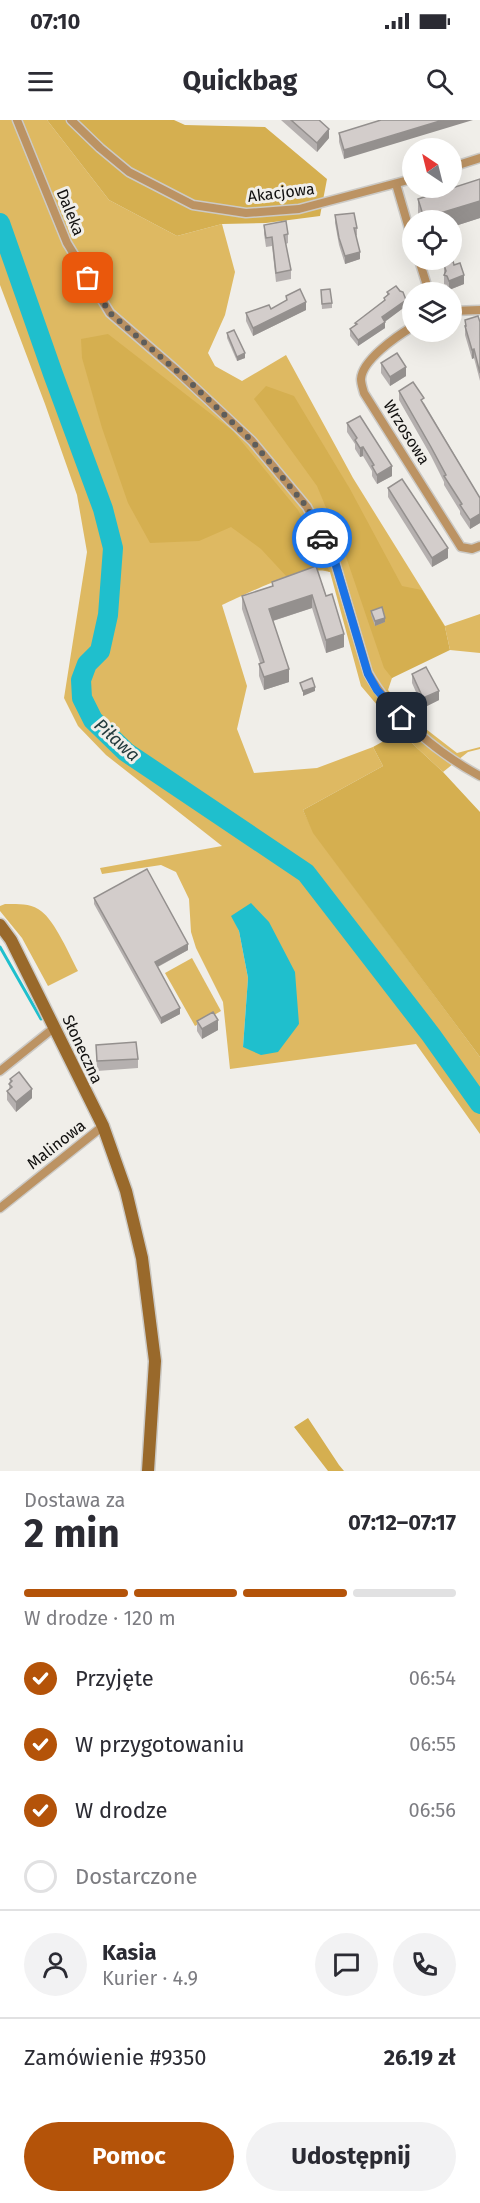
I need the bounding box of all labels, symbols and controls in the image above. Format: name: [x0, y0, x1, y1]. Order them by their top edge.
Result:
text: 07:10: [30, 8, 80, 35]
icon: menu: [24, 65, 57, 98]
text: Quickbag: [183, 65, 297, 97]
icon: search: [423, 65, 456, 98]
north arrow: [402, 138, 462, 198]
map controls: [402, 138, 462, 342]
street label: Akacjowa: [247, 179, 316, 206]
street label: Daleka: [53, 186, 88, 238]
button: locate: [402, 210, 462, 270]
pin: [62, 252, 113, 303]
icon: bag: [71, 261, 104, 294]
button: layers: [402, 282, 462, 342]
street label: Wrzosowa: [379, 397, 434, 468]
courier: [292, 508, 352, 568]
icon: car: [306, 522, 339, 555]
pin: [376, 692, 427, 743]
icon: home: [385, 701, 418, 734]
water label: Piława: [90, 714, 144, 766]
street label: Słoneczna: [58, 1012, 107, 1087]
street label: Malinowa: [23, 1116, 89, 1173]
text: Dostawa za: [24, 1488, 125, 1512]
text: 07:12–07:17: [348, 1509, 456, 1536]
text: 2 min: [24, 1511, 120, 1557]
text: W drodze · 120 m: [24, 1606, 176, 1630]
icon: check: [24, 1662, 57, 1695]
text: Przyjęte: [75, 1665, 154, 1692]
text: 06:54: [409, 1666, 456, 1690]
icon: check: [24, 1728, 57, 1761]
text: W przygotowaniu: [75, 1731, 245, 1758]
text: 06:55: [409, 1732, 456, 1756]
icon: check: [24, 1794, 57, 1827]
text: W drodze: [75, 1797, 167, 1824]
text: 06:56: [409, 1798, 456, 1822]
text: Dostarczone: [75, 1863, 198, 1890]
button: person: [24, 1933, 87, 1996]
button: chat: [315, 1933, 378, 1996]
button: phone: [393, 1933, 456, 1996]
text: Kasia: [102, 1939, 156, 1966]
text: Kurier · 4.9: [102, 1966, 198, 1990]
text: Zamówienie #9350: [24, 2044, 207, 2071]
text: 26.19 zł: [384, 2044, 456, 2071]
button: Pomoc: [24, 2122, 234, 2191]
button: Udostępnij: [246, 2122, 456, 2191]

